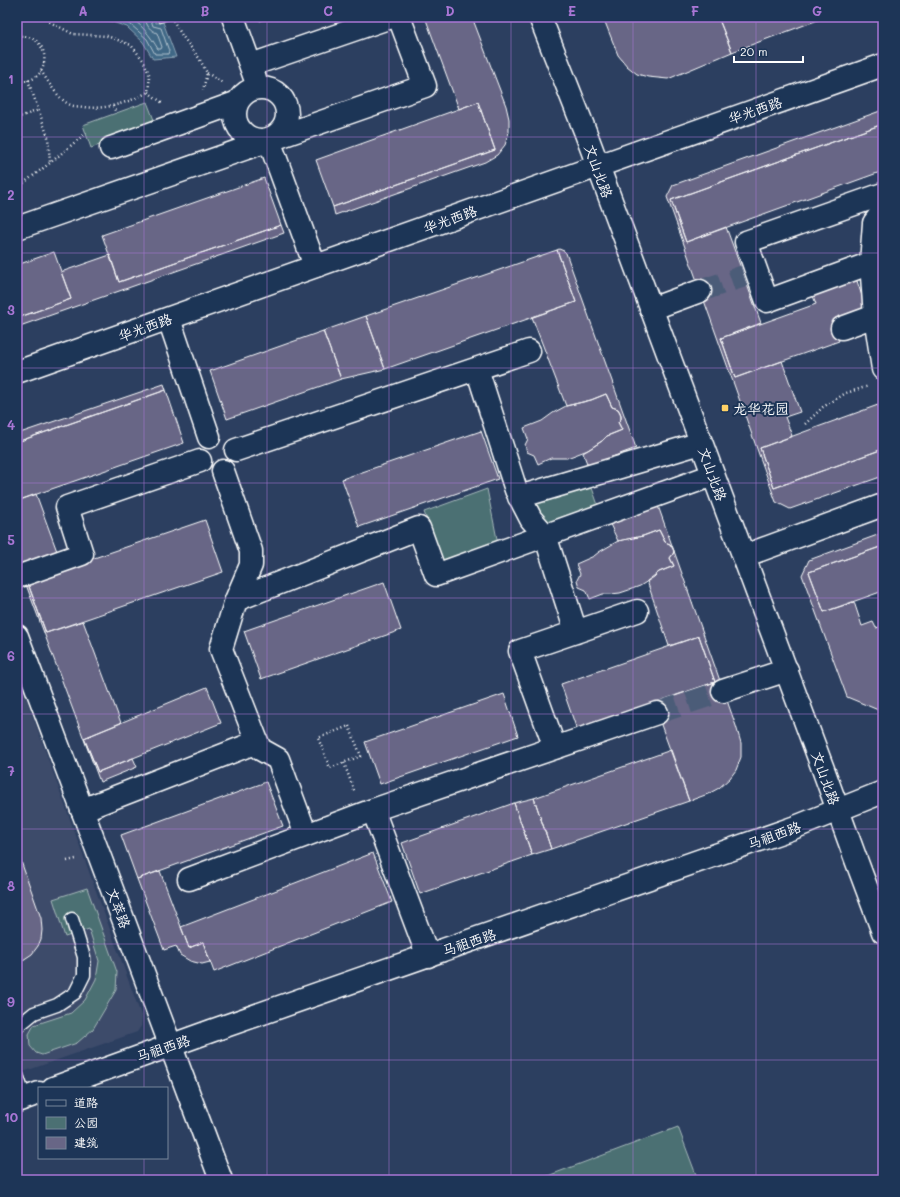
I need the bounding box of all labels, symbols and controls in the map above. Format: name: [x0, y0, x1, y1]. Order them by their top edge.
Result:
text: A: [78, 2, 88, 19]
text: B: [201, 2, 210, 19]
text: C: [323, 2, 333, 19]
text: D: [445, 2, 455, 19]
text: E: [568, 2, 576, 19]
text: F: [691, 2, 699, 19]
text: G: [812, 2, 822, 19]
scale bar: [734, 38, 803, 64]
text: 20 m: [740, 43, 768, 59]
text: 1: [8, 70, 14, 87]
street label: 华光西路: [725, 92, 785, 128]
street label: 文山北路: [580, 141, 618, 201]
text: 2: [7, 186, 15, 203]
street label: 华光西路: [420, 200, 480, 238]
text: 3: [7, 301, 15, 318]
street label: 华光西路: [115, 308, 175, 346]
place label: 龙华花园: [733, 399, 789, 418]
marker: 龙华花园: [720, 403, 730, 413]
text: 4: [7, 416, 15, 433]
street label: 文山北路: [694, 444, 732, 504]
text: 5: [7, 531, 15, 548]
text: 6: [7, 647, 15, 664]
street label: 文山北路: [807, 748, 845, 808]
text: 7: [7, 762, 15, 779]
street label: 马祖西路: [744, 816, 804, 854]
text: 8: [7, 877, 15, 894]
street label: 文萃路: [103, 885, 135, 931]
street label: 马祖西路: [439, 924, 499, 960]
text: 9: [7, 993, 15, 1010]
street label: 马祖西路: [133, 1030, 193, 1066]
legend: [38, 1087, 168, 1159]
text: 道路: [74, 1094, 98, 1110]
text: 10: [4, 1108, 18, 1125]
text: 公园: [74, 1114, 98, 1130]
text: 建筑: [74, 1134, 98, 1150]

